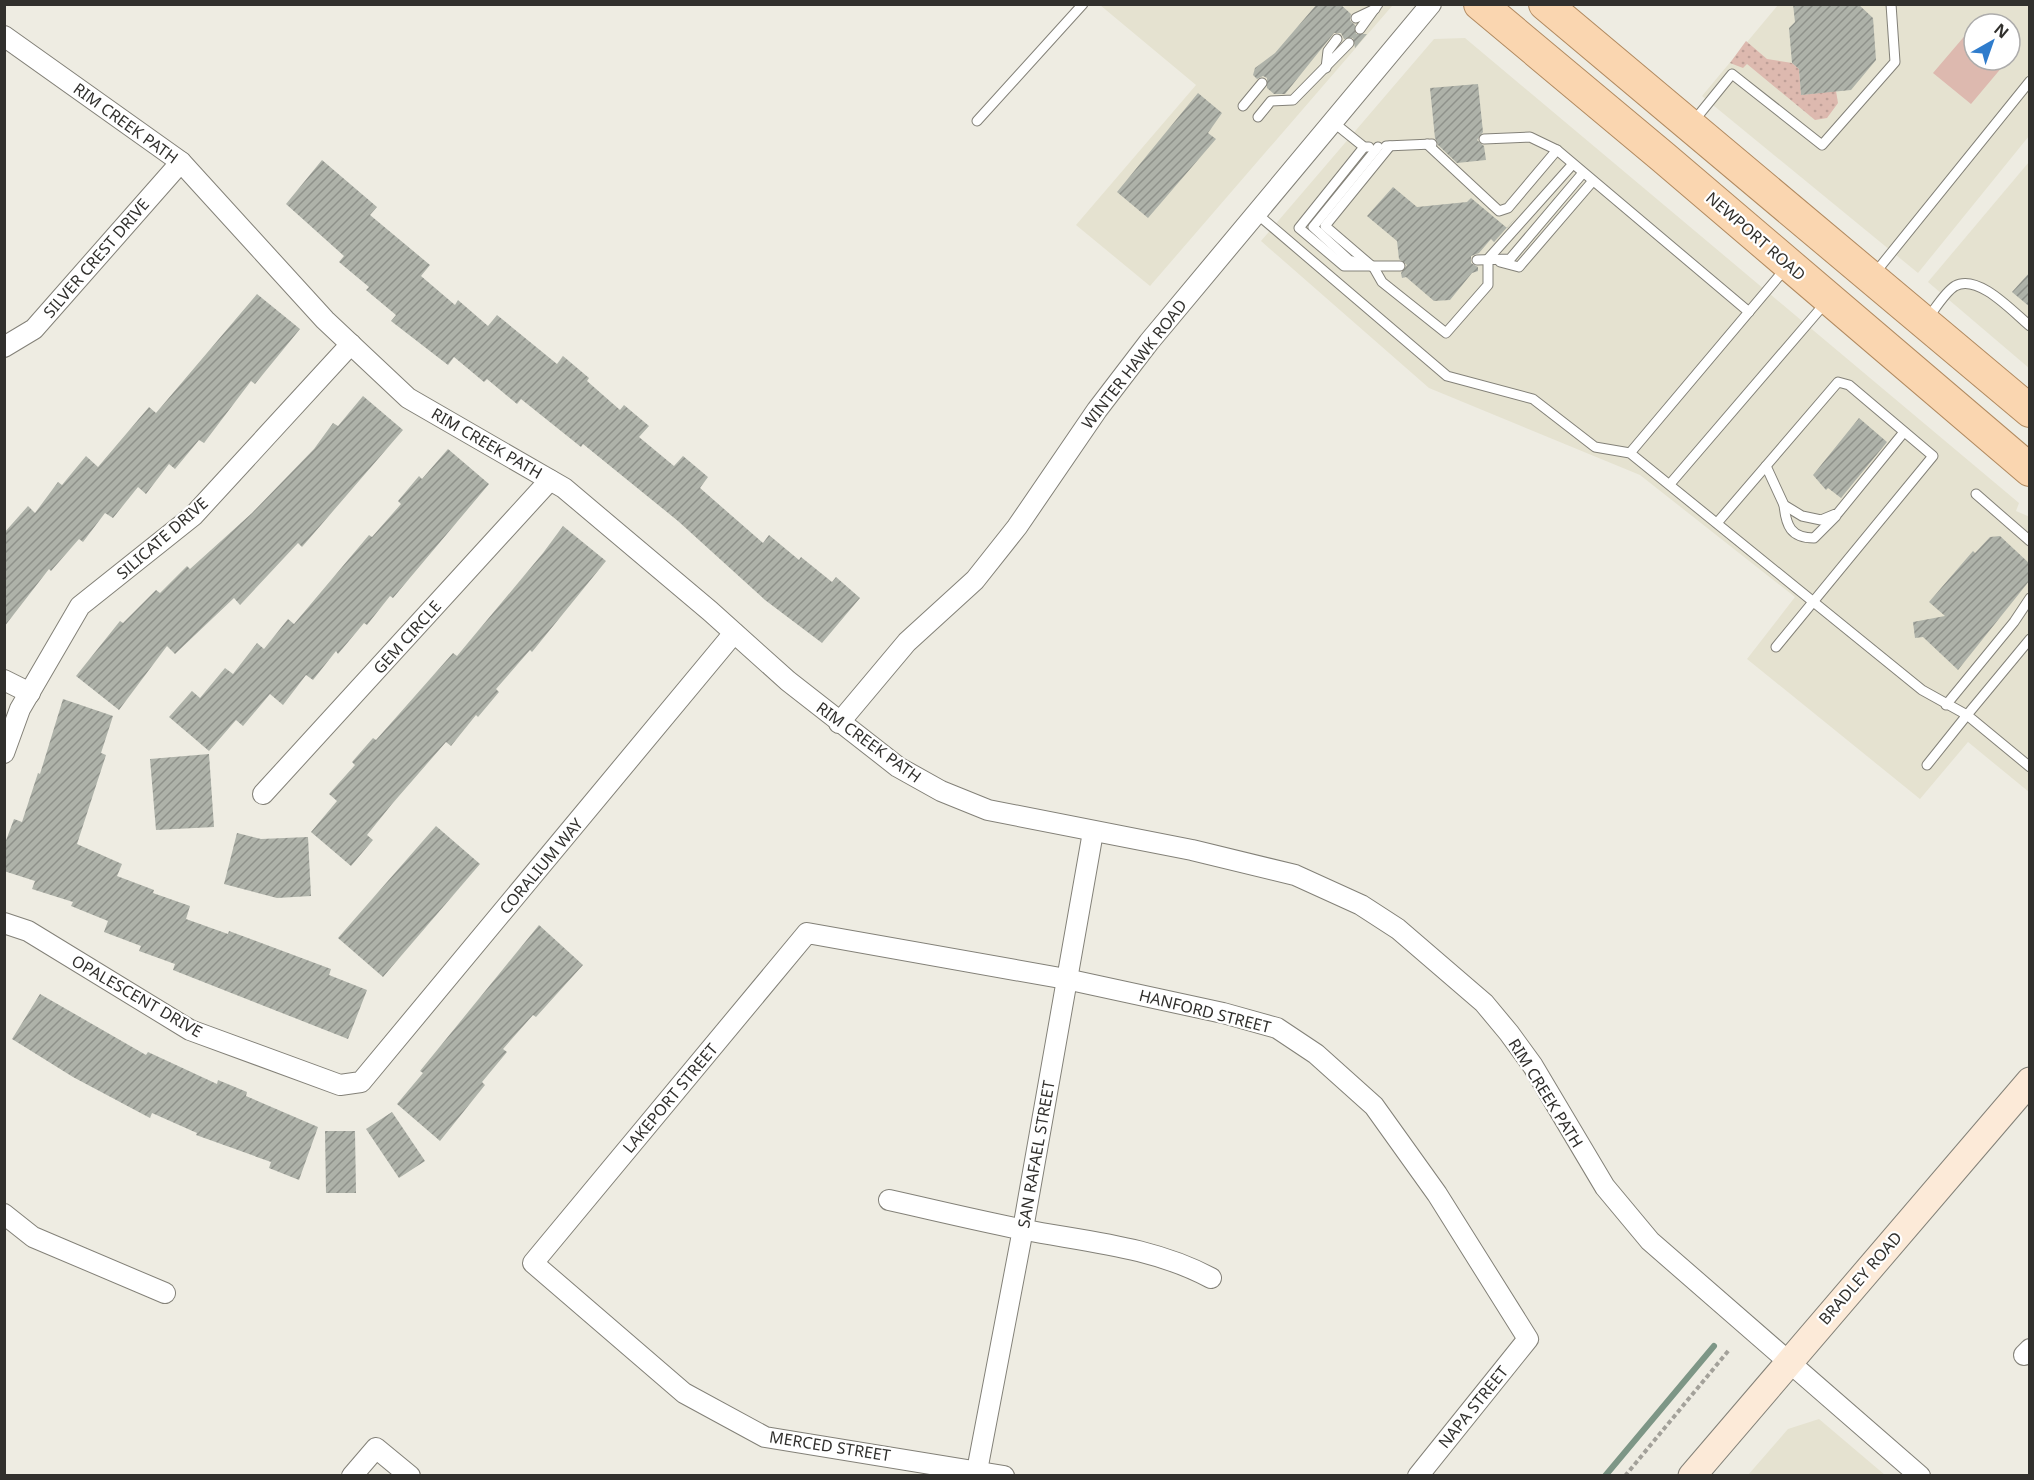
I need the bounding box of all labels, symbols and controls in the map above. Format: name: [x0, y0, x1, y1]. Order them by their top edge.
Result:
north arrow: [1962, 12, 2022, 72]
text: N: [1990, 18, 2014, 43]
street label: RIM CREEK PATH: [69, 77, 183, 169]
street label: NEWPORT ROAD: [1702, 187, 1810, 285]
street label: SILVER CREST DRIVE: [38, 194, 154, 322]
street label: WINTER HAWK ROAD: [1076, 295, 1192, 433]
street label: RIM CREEK PATH: [427, 402, 547, 484]
street label: SILICATE DRIVE: [111, 492, 213, 584]
street label: GEM CIRCLE: [368, 595, 446, 679]
street label: RIM CREEK PATH: [812, 696, 926, 788]
street label: CORALIUM WAY: [494, 813, 588, 919]
street label: OPALESCENT DRIVE: [68, 950, 206, 1042]
street label: HANFORD STREET: [1137, 984, 1273, 1038]
street label: RIM CREEK PATH: [1504, 1034, 1588, 1152]
street label: LAKEPORT STREET: [618, 1038, 722, 1158]
street label: SAN RAFAEL STREET: [1012, 1078, 1060, 1230]
street label: BRADLEY ROAD: [1813, 1227, 1907, 1329]
street label: NAPA STREET: [1433, 1361, 1513, 1453]
street label: MERCED STREET: [768, 1426, 892, 1466]

